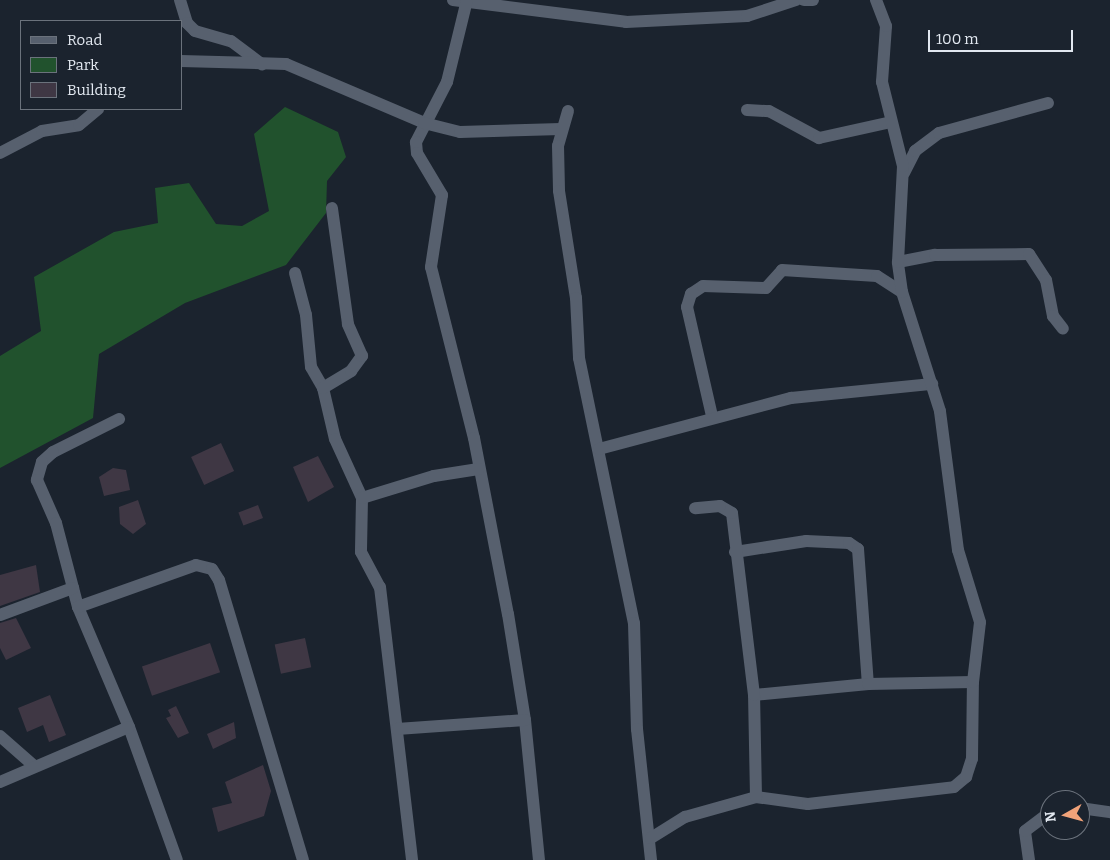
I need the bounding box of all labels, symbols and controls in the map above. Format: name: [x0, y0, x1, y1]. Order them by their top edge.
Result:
legend: [20, 20, 182, 110]
scale bar: [930, 20, 1075, 52]
text: 100 m: [936, 30, 979, 48]
text: Road: [67, 31, 102, 49]
text: Park: [67, 56, 99, 74]
text: Building: [67, 81, 126, 99]
north arrow: [1040, 790, 1090, 840]
text: N: [1042, 810, 1060, 823]

